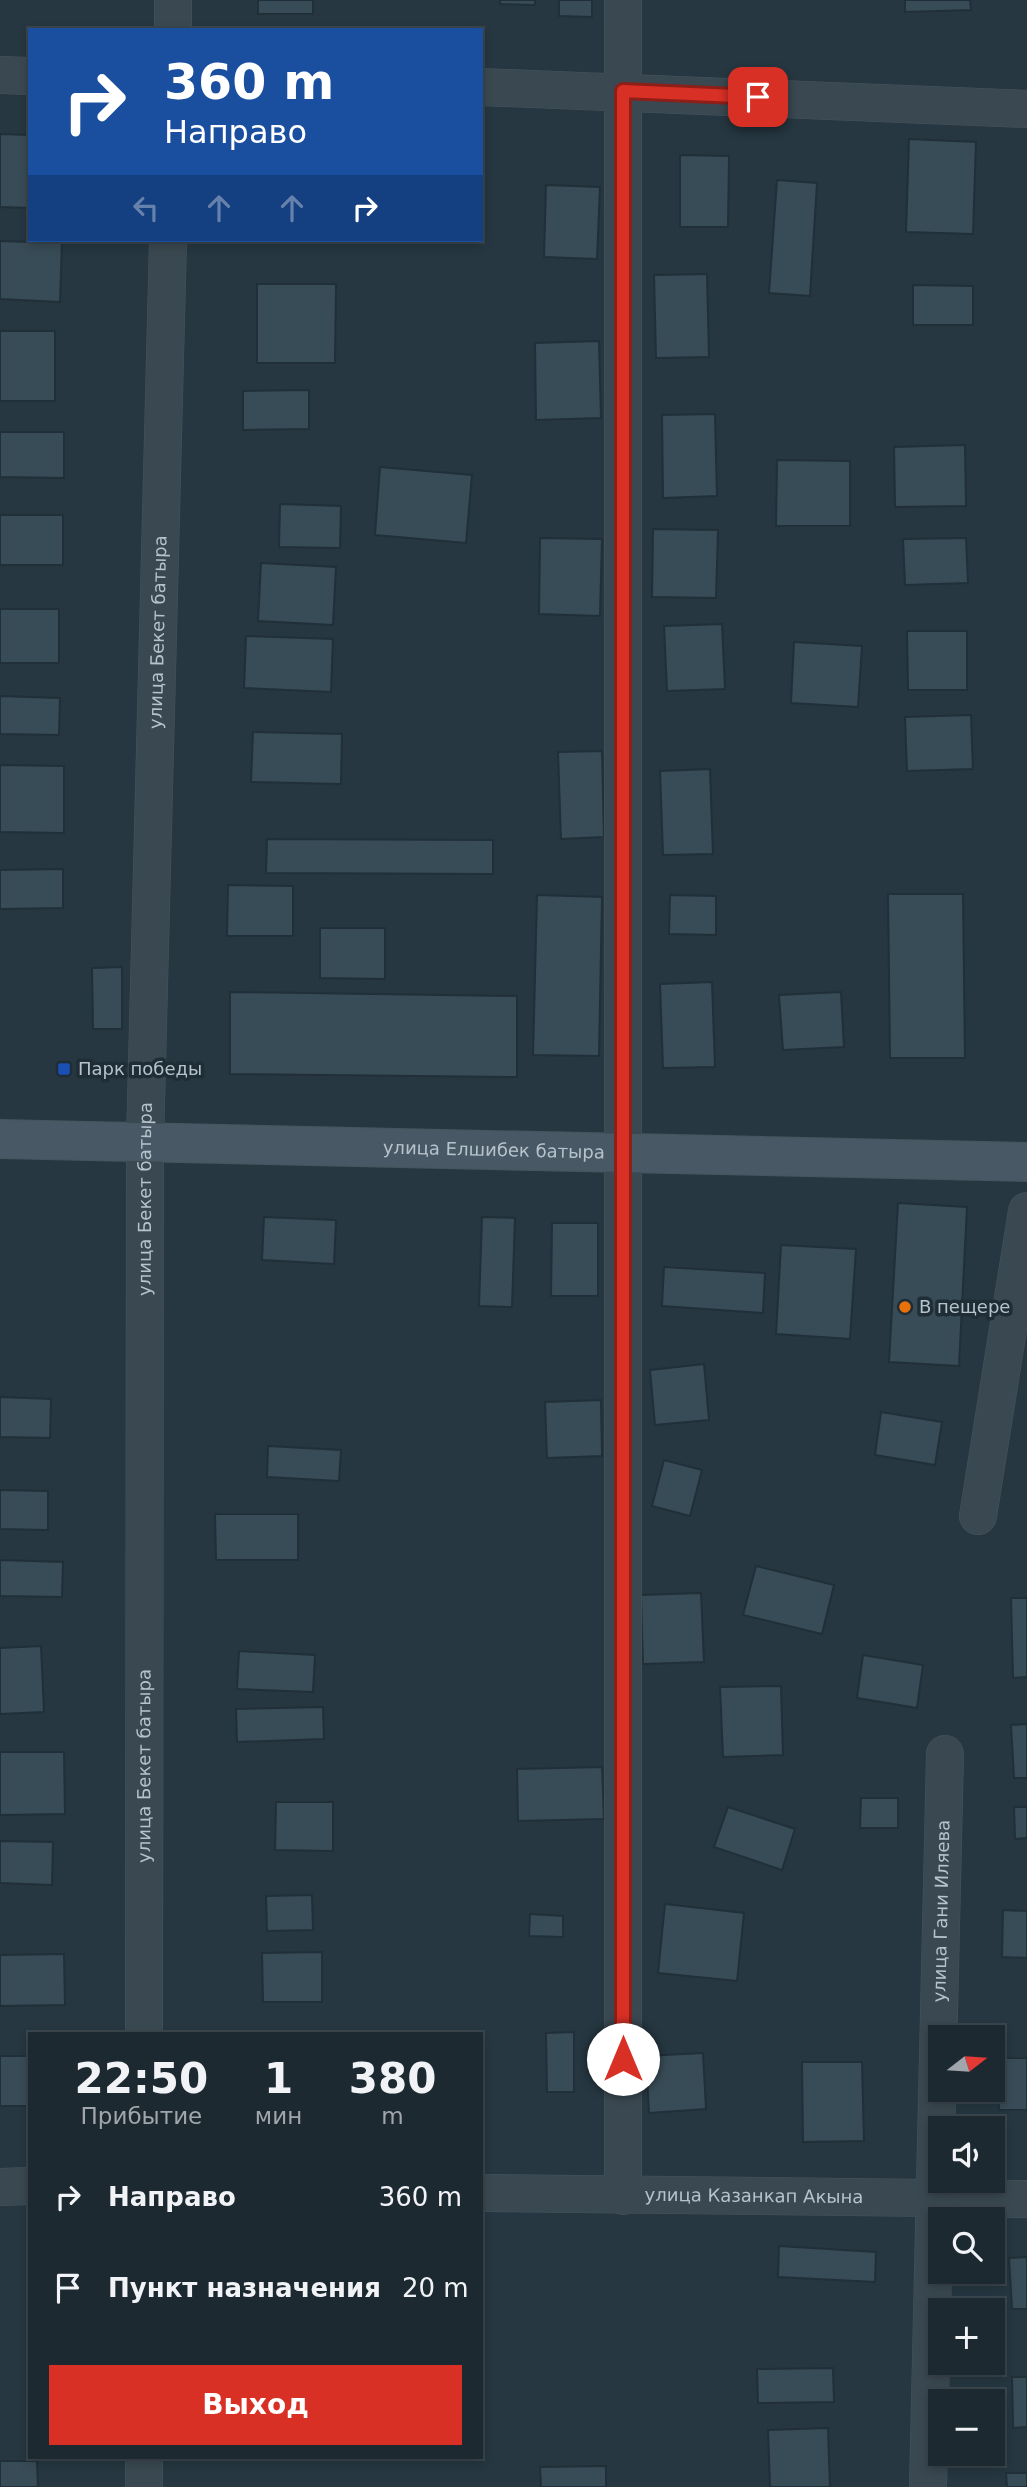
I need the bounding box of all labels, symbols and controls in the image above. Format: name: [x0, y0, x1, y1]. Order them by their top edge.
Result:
text: 360 m: [164, 54, 334, 111]
icon: right: [49, 56, 140, 147]
pin: [728, 67, 788, 127]
icon: arrive: [739, 78, 777, 116]
text: Направо: [164, 113, 307, 151]
icon: left: [127, 189, 165, 227]
icon: ahead: [200, 189, 238, 227]
icon: ahead: [273, 189, 311, 227]
icon: right: [346, 189, 384, 227]
street label: улица Бекет батыра: [145, 535, 170, 729]
place label: Парк победы: [78, 1058, 202, 1079]
marker: Парк победы: [56, 1061, 72, 1077]
street label: улица Бекет батыра: [134, 1102, 156, 1296]
street label: улица Елшибек батыра: [383, 1137, 605, 1163]
place label: В пещере: [919, 1296, 1010, 1317]
marker: В пещере: [897, 1299, 913, 1315]
street label: улица Бекет батыра: [133, 1669, 154, 1863]
street label: улица Гани Иляева: [928, 1820, 953, 2003]
position arrow: [586, 2022, 660, 2096]
north arrow: [928, 2025, 1004, 2102]
map controls: [928, 2025, 1005, 2466]
text: 22:50: [75, 2054, 208, 2103]
text: 1: [264, 2054, 293, 2103]
text: 380: [349, 2054, 436, 2103]
text: Прибытие: [81, 2103, 202, 2129]
text: мин: [255, 2103, 302, 2129]
text: m: [381, 2103, 404, 2129]
button: sound: [928, 2116, 1005, 2193]
icon: right: [49, 2178, 87, 2216]
text: Направо: [108, 2182, 236, 2212]
text: 360 m: [379, 2182, 462, 2212]
street label: улица Казанкап Акына: [644, 2184, 863, 2207]
button: search: [928, 2207, 1005, 2284]
icon: arrive: [49, 2269, 87, 2307]
text: Пункт назначения: [108, 2273, 381, 2303]
text: 20 m: [402, 2273, 469, 2303]
button: +: [928, 2298, 1005, 2375]
button: Выход: [49, 2365, 462, 2445]
button: −: [928, 2389, 1005, 2466]

